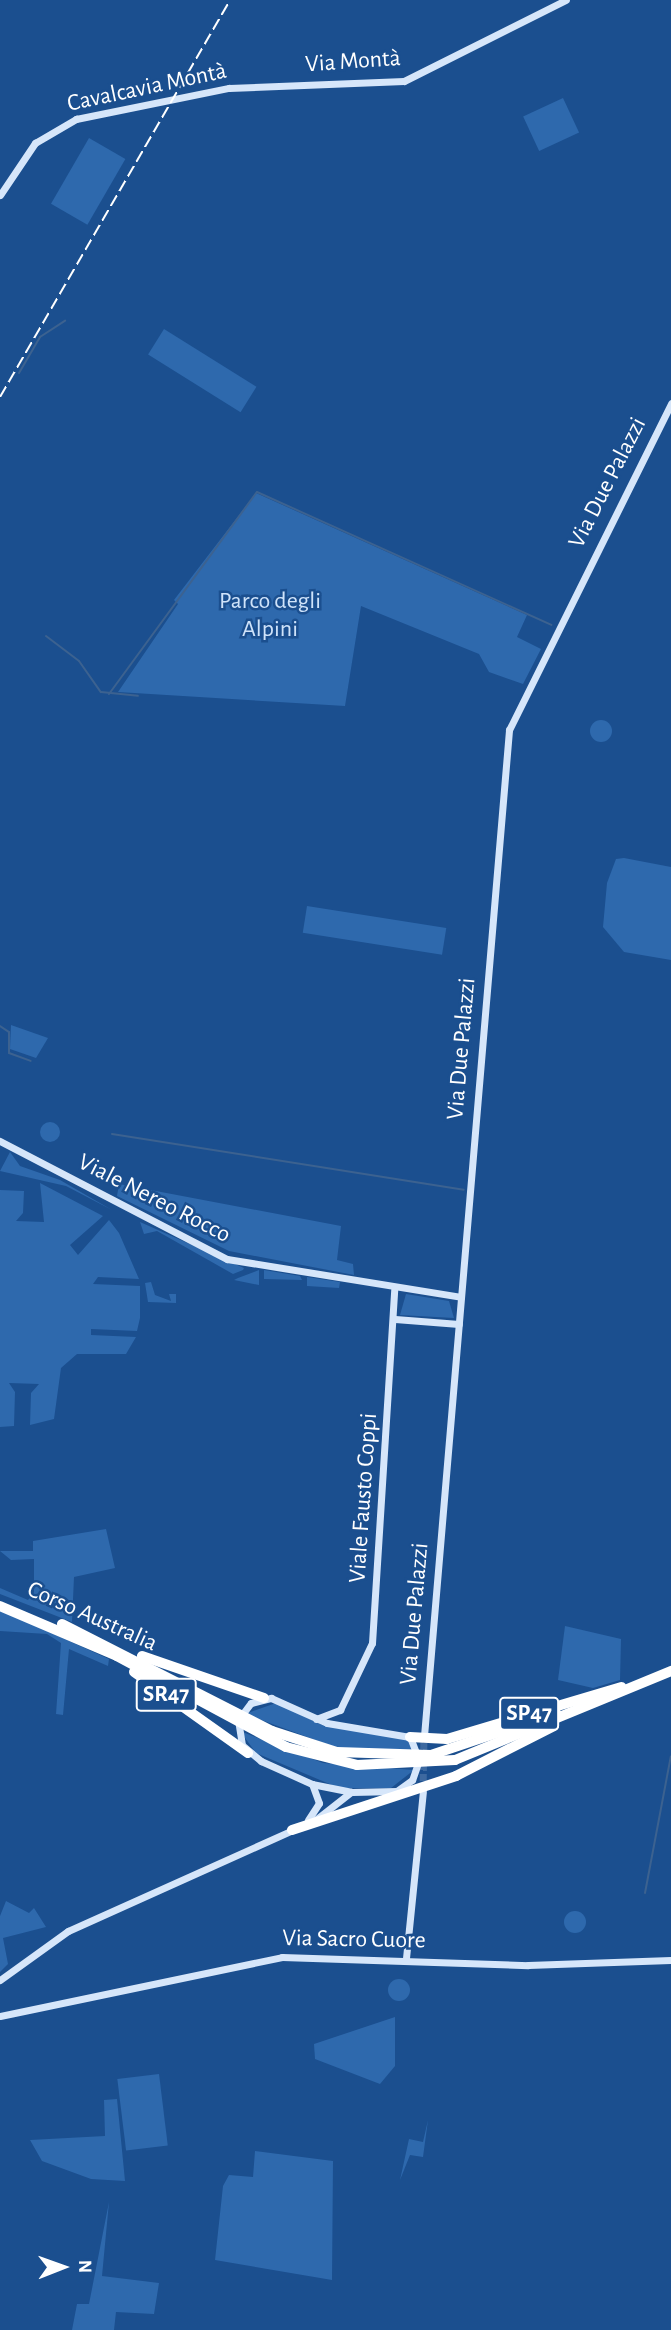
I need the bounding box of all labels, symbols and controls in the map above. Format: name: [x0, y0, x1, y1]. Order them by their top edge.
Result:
street label: Via Montà: [304, 44, 402, 80]
street label: Cavalcavia Montà: [65, 57, 229, 119]
street label: Via Due Palazzi: [563, 413, 653, 553]
park label: Parco degli Alpini: [219, 588, 321, 644]
street label: Via Due Palazzi: [441, 977, 483, 1121]
street label: Viale Nereo Rocco: [73, 1148, 235, 1250]
street label: Viale Fausto Coppi: [344, 1412, 384, 1584]
street label: Via Due Palazzi: [394, 1542, 436, 1686]
street label: Corso Australia: [22, 1575, 162, 1659]
road number: SR47: [134, 1676, 198, 1714]
road number: SP47: [498, 1694, 560, 1734]
street label: Via Sacro Cuore: [282, 1924, 426, 1956]
north arrow: [28, 2232, 98, 2302]
text: N: [75, 2260, 94, 2273]

